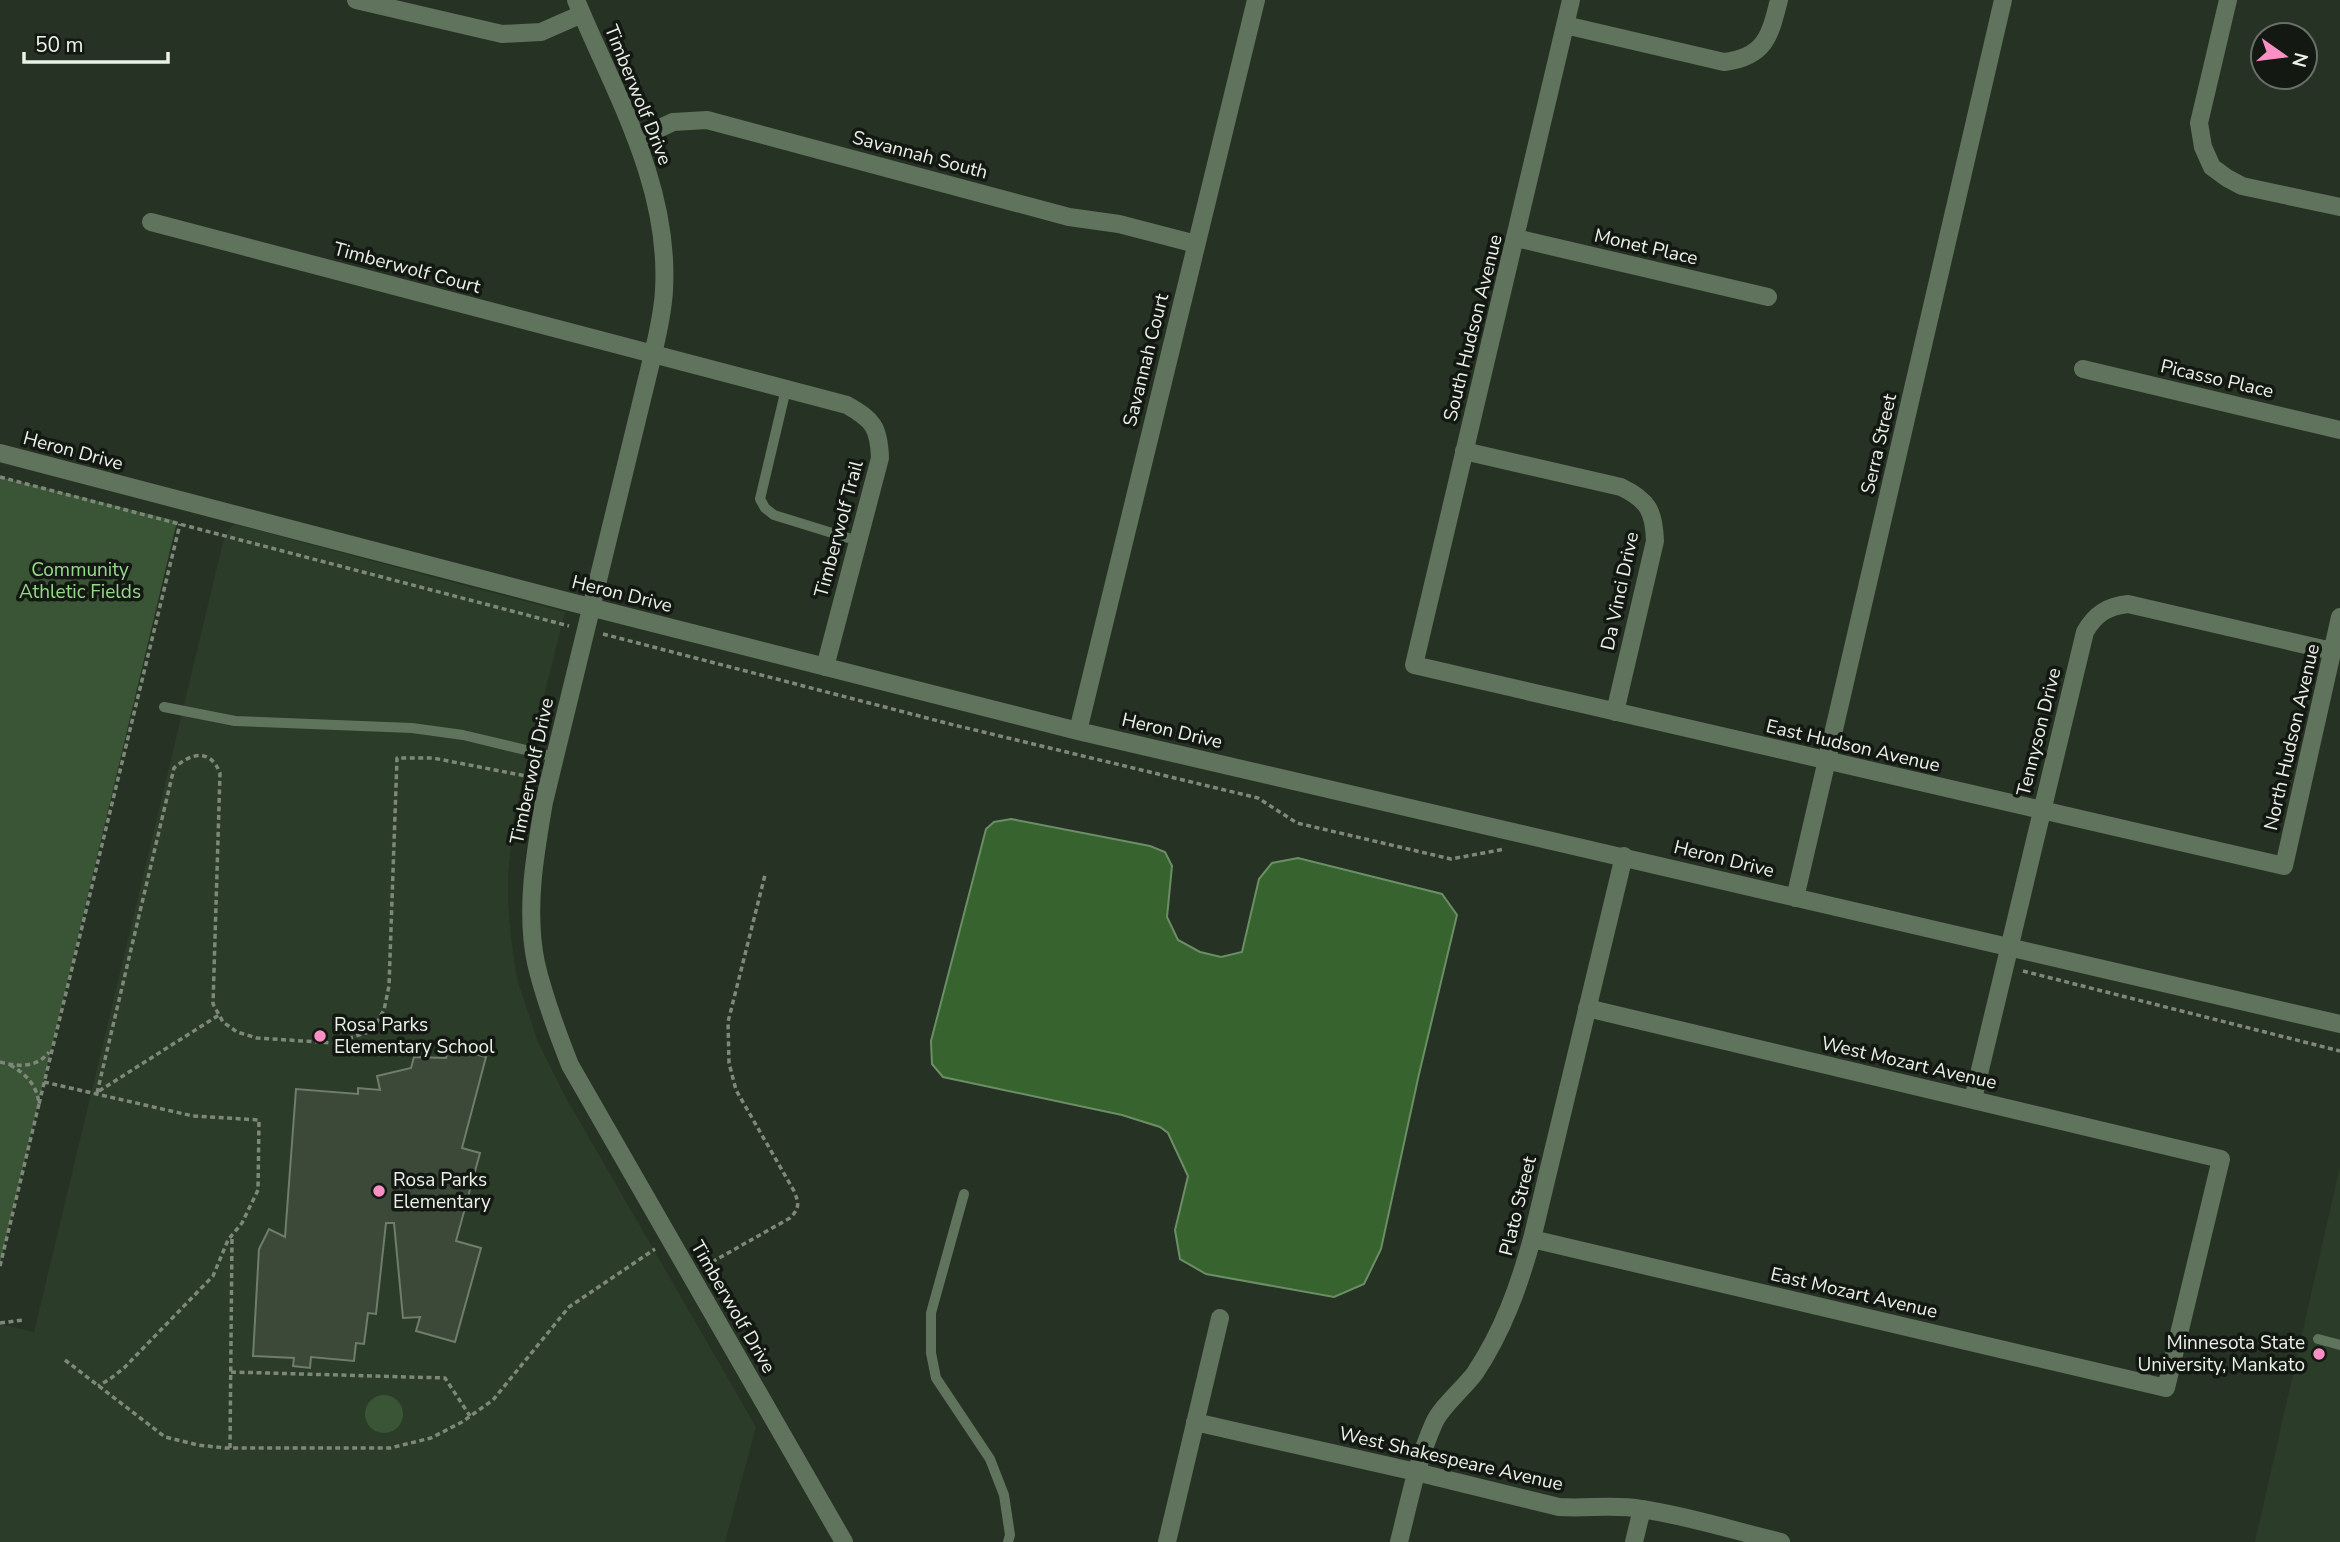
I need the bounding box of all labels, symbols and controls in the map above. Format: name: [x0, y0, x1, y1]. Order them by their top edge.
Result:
scale bar: [24, 21, 168, 65]
street label: Timberwolf Drive: [598, 21, 678, 169]
north arrow: [2249, 21, 2319, 91]
text: 50 m: [35, 31, 84, 59]
text: N: [2285, 50, 2314, 70]
street label: Savannah South: [849, 124, 991, 186]
street label: Monet Place: [1592, 222, 1700, 272]
street label: South Hudson Avenue: [1437, 232, 1509, 424]
street label: Timberwolf Court: [331, 236, 484, 300]
street label: Savannah Court: [1117, 291, 1175, 429]
street label: Picasso Place: [2158, 353, 2276, 405]
street label: Serra Street: [1855, 391, 1903, 497]
street label: Heron Drive: [20, 425, 126, 477]
street label: Timberwolf Trail: [808, 457, 870, 600]
street label: Da Vinci Drive: [1595, 529, 1645, 653]
park label: Community Athletic Fields: [19, 557, 141, 605]
street label: Heron Drive: [569, 569, 675, 619]
street label: North Hudson Avenue: [2258, 641, 2326, 833]
street label: Tennyson Drive: [2010, 665, 2068, 799]
street label: Timberwolf Drive: [504, 696, 560, 846]
street label: Heron Drive: [1119, 707, 1225, 755]
street label: East Hudson Avenue: [1763, 713, 1943, 779]
street label: Heron Drive: [1671, 834, 1777, 884]
place label: Rosa Parks Elementary School: [334, 1012, 495, 1060]
marker: Rosa Parks Elementary School: [312, 1028, 328, 1044]
street label: West Mozart Avenue: [1819, 1030, 1999, 1096]
street label: Plato Street: [1493, 1153, 1543, 1258]
place label: Rosa Parks Elementary: [393, 1167, 491, 1215]
marker: Rosa Parks Elementary: [371, 1183, 387, 1199]
street label: Timberwolf Drive: [685, 1236, 781, 1378]
street label: East Mozart Avenue: [1768, 1261, 1940, 1325]
place label: Minnesota State University, Mankato: [2137, 1330, 2305, 1378]
marker: Minnesota State University, Mankato: [2311, 1346, 2327, 1362]
street label: West Shakespeare Avenue: [1336, 1421, 1566, 1497]

